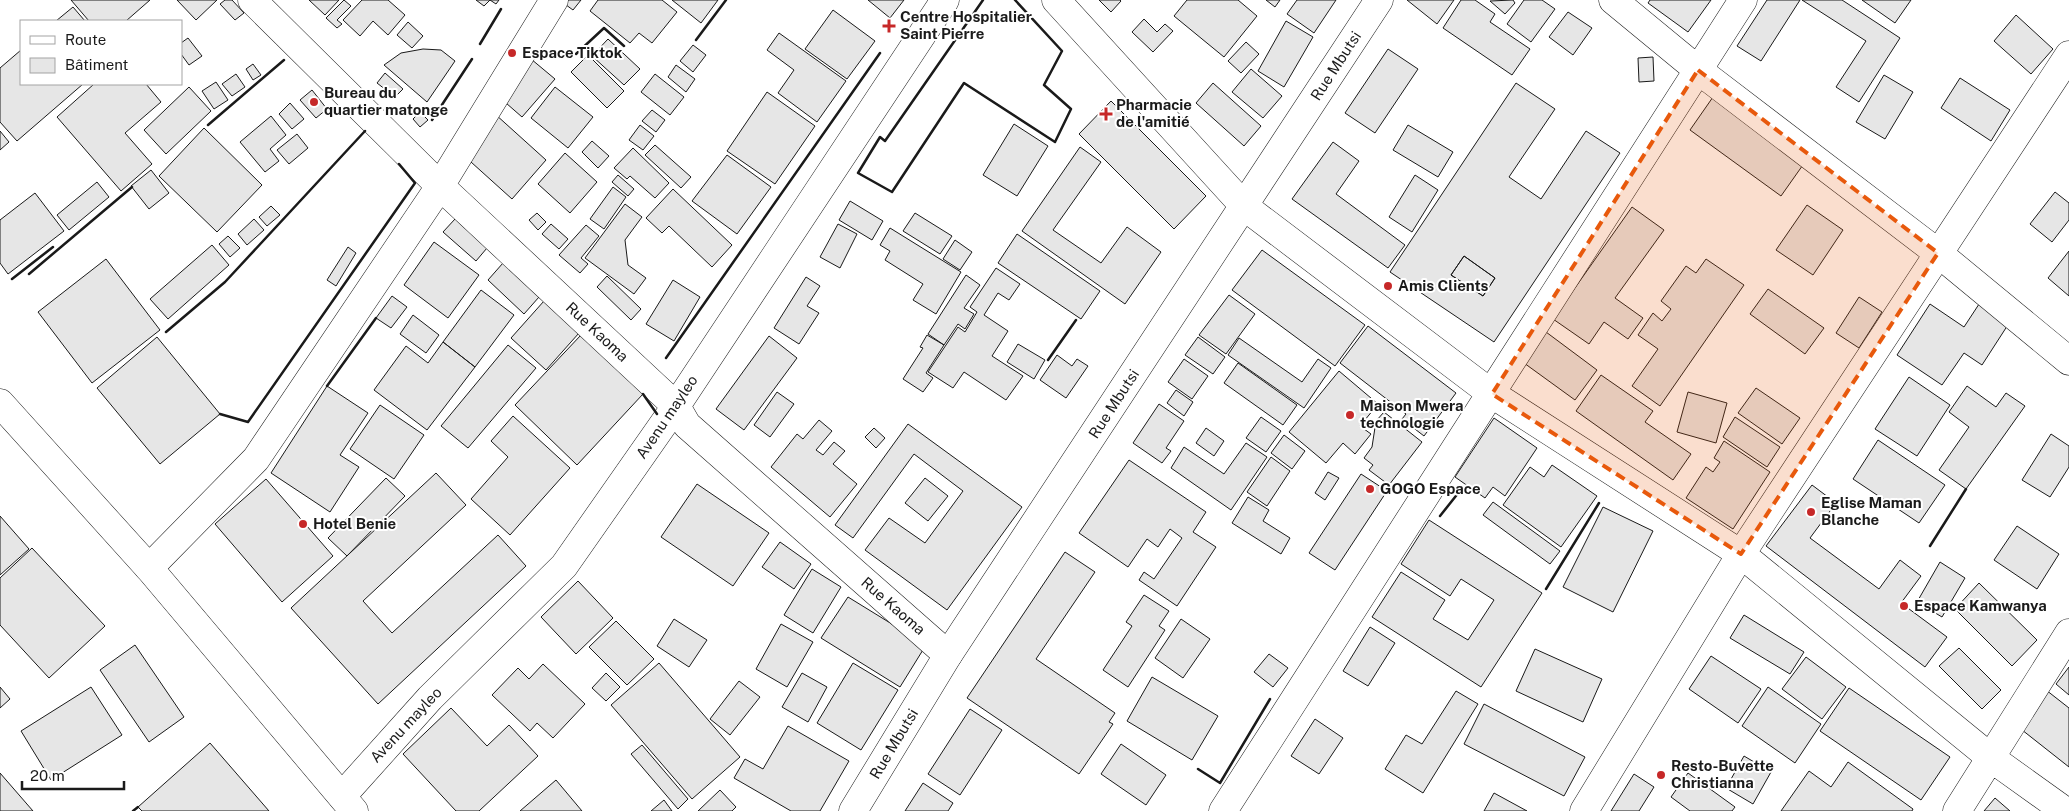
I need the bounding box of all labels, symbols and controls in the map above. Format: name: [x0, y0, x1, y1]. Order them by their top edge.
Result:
place label: Centre Hospitalier Saint Pierre: [900, 8, 1032, 42]
marker: Centre Hospitalier Saint Pierre: [882, 19, 896, 33]
legend: [20, 20, 182, 85]
street label: Rue Mbutsi: [1307, 28, 1364, 103]
text: Route: [65, 31, 106, 48]
place label: Espace Tiktok: [522, 44, 623, 61]
marker: Espace Tiktok: [506, 47, 518, 59]
text: Bâtiment: [65, 56, 128, 73]
place label: Bureau du quartier matonge: [324, 84, 448, 118]
marker: Bureau du quartier matonge: [308, 96, 320, 108]
place label: Pharmacie de l'amitié: [1116, 96, 1192, 130]
marker: Pharmacie de l'amitié: [1100, 108, 1112, 120]
place label: Amis Clients: [1398, 277, 1489, 294]
marker: Amis Clients: [1382, 280, 1394, 292]
street label: Rue Kaoma: [563, 299, 632, 365]
street label: Rue Mbutsi: [1085, 366, 1142, 441]
street label: Avenu mayleo: [632, 372, 701, 462]
place label: Maison Mwera technologie: [1360, 397, 1464, 431]
marker: Maison Mwera technologie: [1344, 409, 1356, 421]
place label: GOGO Espace: [1380, 480, 1481, 497]
marker: GOGO Espace: [1364, 483, 1376, 495]
place label: Eglise Maman Blanche: [1821, 494, 1922, 528]
marker: Eglise Maman Blanche: [1805, 506, 1817, 518]
place label: Hotel Benie: [313, 515, 396, 532]
marker: Hotel Benie: [297, 518, 309, 530]
street label: Rue Kaoma: [858, 573, 929, 638]
place label: Espace Kamwanya: [1914, 597, 2047, 614]
marker: Espace Kamwanya: [1898, 600, 1910, 612]
street label: Avenu mayleo: [366, 683, 445, 766]
street label: Rue Mbutsi: [866, 706, 921, 782]
place label: Resto-Buvette Christianna: [1671, 757, 1774, 791]
scale bar: [22, 758, 125, 790]
text: 20 m: [30, 767, 65, 784]
marker: Resto-Buvette Christianna: [1655, 769, 1667, 781]

